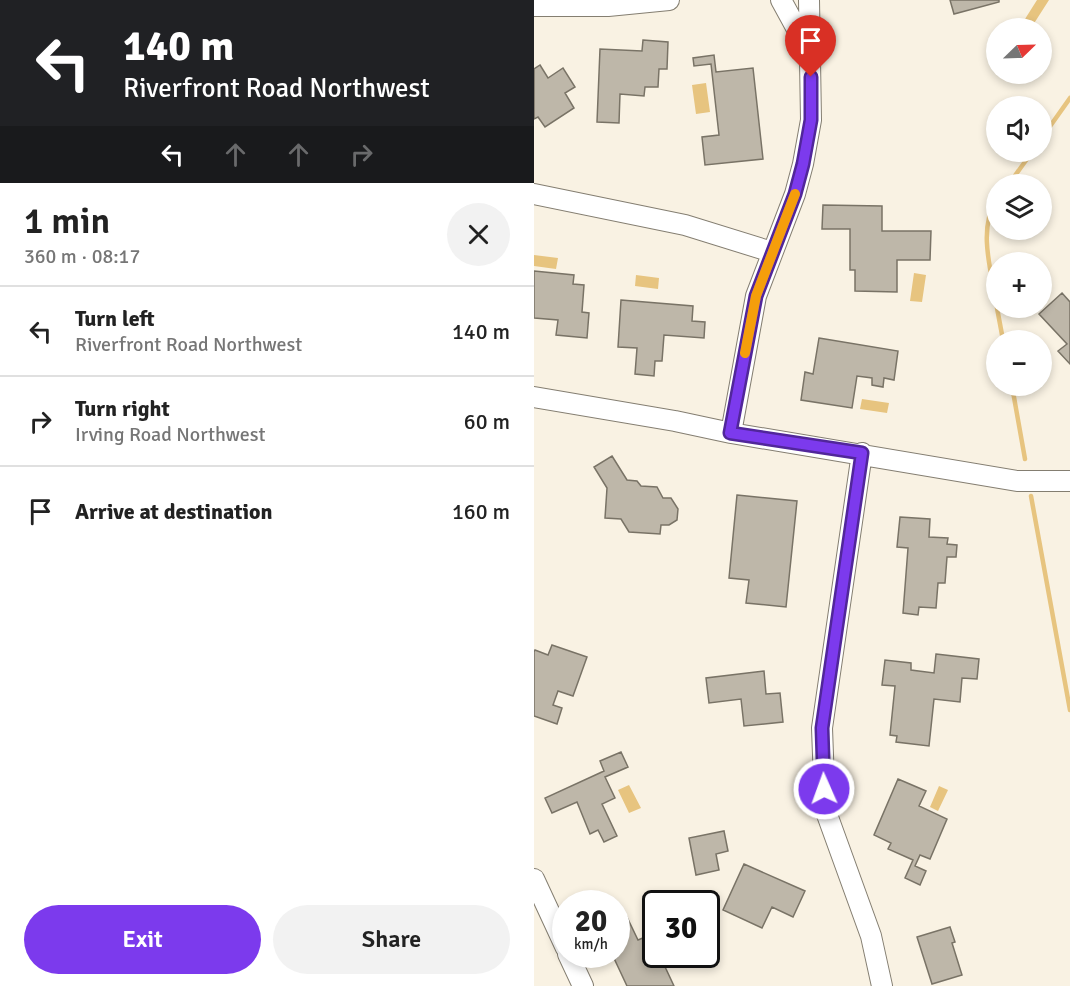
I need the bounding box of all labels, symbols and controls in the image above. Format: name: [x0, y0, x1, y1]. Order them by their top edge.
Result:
pin: [785, 15, 836, 77]
north arrow: [986, 18, 1052, 84]
map controls: [986, 18, 1052, 396]
text: 140 m: [123, 21, 234, 72]
icon: left: [24, 24, 102, 102]
icon: arrive: [794, 24, 827, 57]
text: Riverfront Road Northwest: [123, 72, 430, 105]
button: sound: [986, 96, 1052, 162]
icon: left: [156, 138, 189, 171]
icon: ahead: [219, 138, 252, 171]
icon: ahead: [282, 138, 315, 171]
icon: right: [345, 138, 378, 171]
button: layers: [986, 174, 1052, 240]
text: 1 min: [24, 199, 110, 244]
button: close: [447, 203, 510, 266]
text: 360 m · 08:17: [24, 244, 140, 269]
button: +: [986, 252, 1052, 318]
text: Turn left: [75, 305, 155, 332]
icon: left: [24, 315, 57, 348]
text: 140 m: [452, 318, 510, 345]
button: −: [986, 330, 1052, 396]
text: Riverfront Road Northwest: [75, 332, 302, 357]
text: Turn right: [75, 395, 170, 422]
icon: right: [24, 405, 57, 438]
text: 60 m: [464, 408, 510, 435]
text: Irving Road Northwest: [75, 422, 265, 447]
icon: arrive: [24, 495, 57, 528]
text: Arrive at destination: [75, 498, 272, 525]
text: 160 m: [452, 498, 510, 525]
position arrow: [792, 757, 856, 821]
speed limit sign: 30: [642, 890, 720, 968]
text: 20: [575, 903, 607, 940]
button: Exit: [24, 905, 261, 974]
button: Share: [273, 905, 510, 974]
text: km/h: [574, 935, 608, 953]

